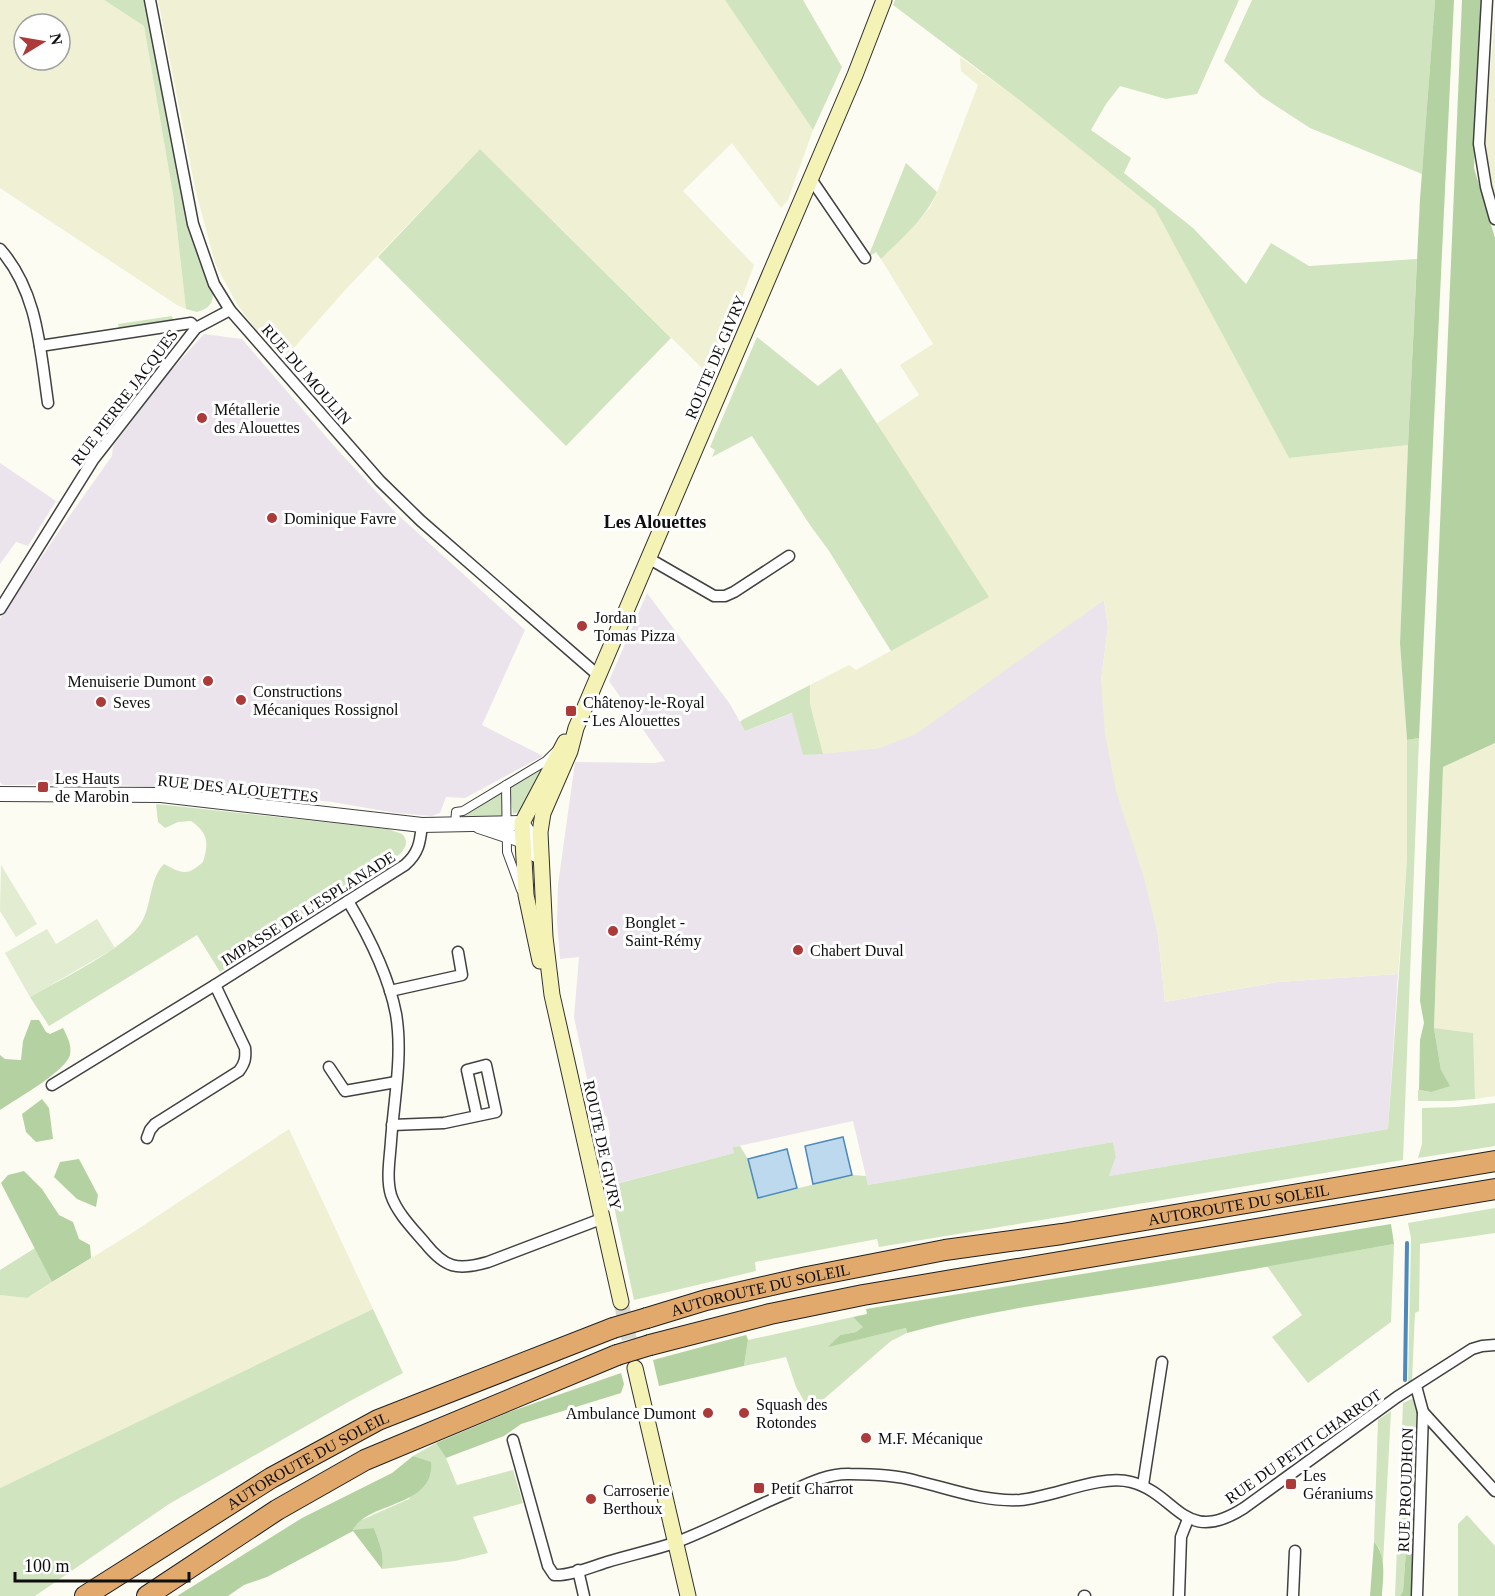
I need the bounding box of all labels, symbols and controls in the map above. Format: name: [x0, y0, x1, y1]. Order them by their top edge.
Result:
north arrow: [12, 12, 72, 72]
text: N: [47, 32, 66, 47]
street label: ROUTE DE GIVRY: [682, 293, 749, 421]
street label: RUE DU MOULIN: [259, 321, 355, 428]
street label: RUE PIERRE JACQUES: [68, 326, 181, 468]
place label: Métallerie des Alouettes: [214, 401, 300, 436]
marker: Métallerie des Alouettes: [195, 411, 209, 425]
place label: Dominique Favre: [284, 510, 396, 528]
marker: Dominique Favre: [265, 511, 279, 525]
district label: Les Alouettes: [604, 512, 706, 532]
place label: Jordan Tomas Pizza: [594, 609, 675, 644]
marker: Jordan Tomas Pizza: [575, 619, 589, 633]
place label: Menuiserie Dumont: [68, 673, 197, 690]
marker: Menuiserie Dumont: [201, 674, 215, 688]
place label: Constructions Mécaniques Rossignol: [253, 683, 399, 719]
marker: Constructions Mécaniques Rossignol: [234, 693, 248, 707]
place label: Seves: [113, 694, 150, 711]
place label: Châtenoy-le-Royal - Les Alouettes: [583, 694, 705, 729]
marker: Seves: [94, 695, 108, 709]
marker: Châtenoy-le-Royal - Les Alouettes: [564, 704, 578, 718]
place label: Les Hauts de Marobin: [55, 770, 129, 805]
street label: RUE DES ALOUETTES: [157, 772, 319, 805]
marker: Les Hauts de Marobin: [36, 780, 50, 794]
street label: IMPASSE DE L'ESPLANADE: [218, 848, 398, 969]
place label: Bonglet - Saint-Rémy: [625, 914, 701, 950]
marker: Bonglet - Saint-Rémy: [606, 924, 620, 938]
place label: Chabert Duval: [810, 942, 904, 959]
marker: Chabert Duval: [791, 943, 805, 957]
street label: ROUTE DE GIVRY: [580, 1079, 625, 1212]
street label: AUTOROUTE DU SOLEIL: [1147, 1181, 1331, 1228]
street label: AUTOROUTE DU SOLEIL: [669, 1261, 852, 1319]
street label: RUE DU PETIT CHARROT: [1222, 1386, 1385, 1507]
place label: Squash des Rotondes: [756, 1396, 828, 1431]
place label: Ambulance Dumont: [566, 1405, 697, 1422]
marker: Ambulance Dumont: [701, 1406, 715, 1420]
marker: Squash des Rotondes: [737, 1406, 751, 1420]
street label: AUTOROUTE DU SOLEIL: [224, 1409, 391, 1513]
street label: RUE PROUDHON: [1395, 1427, 1416, 1553]
place label: M.F. Mécanique: [878, 1430, 983, 1448]
marker: M.F. Mécanique: [859, 1431, 873, 1445]
place label: Les Géraniums: [1303, 1467, 1373, 1502]
marker: Les Géraniums: [1284, 1477, 1298, 1491]
place label: Petit Charrot: [771, 1480, 854, 1497]
marker: Petit Charrot: [752, 1481, 766, 1495]
place label: Carroserie Berthoux: [603, 1482, 670, 1517]
marker: Carroserie Berthoux: [584, 1492, 598, 1506]
scale bar: [15, 1545, 189, 1583]
text: 100 m: [24, 1556, 70, 1576]

